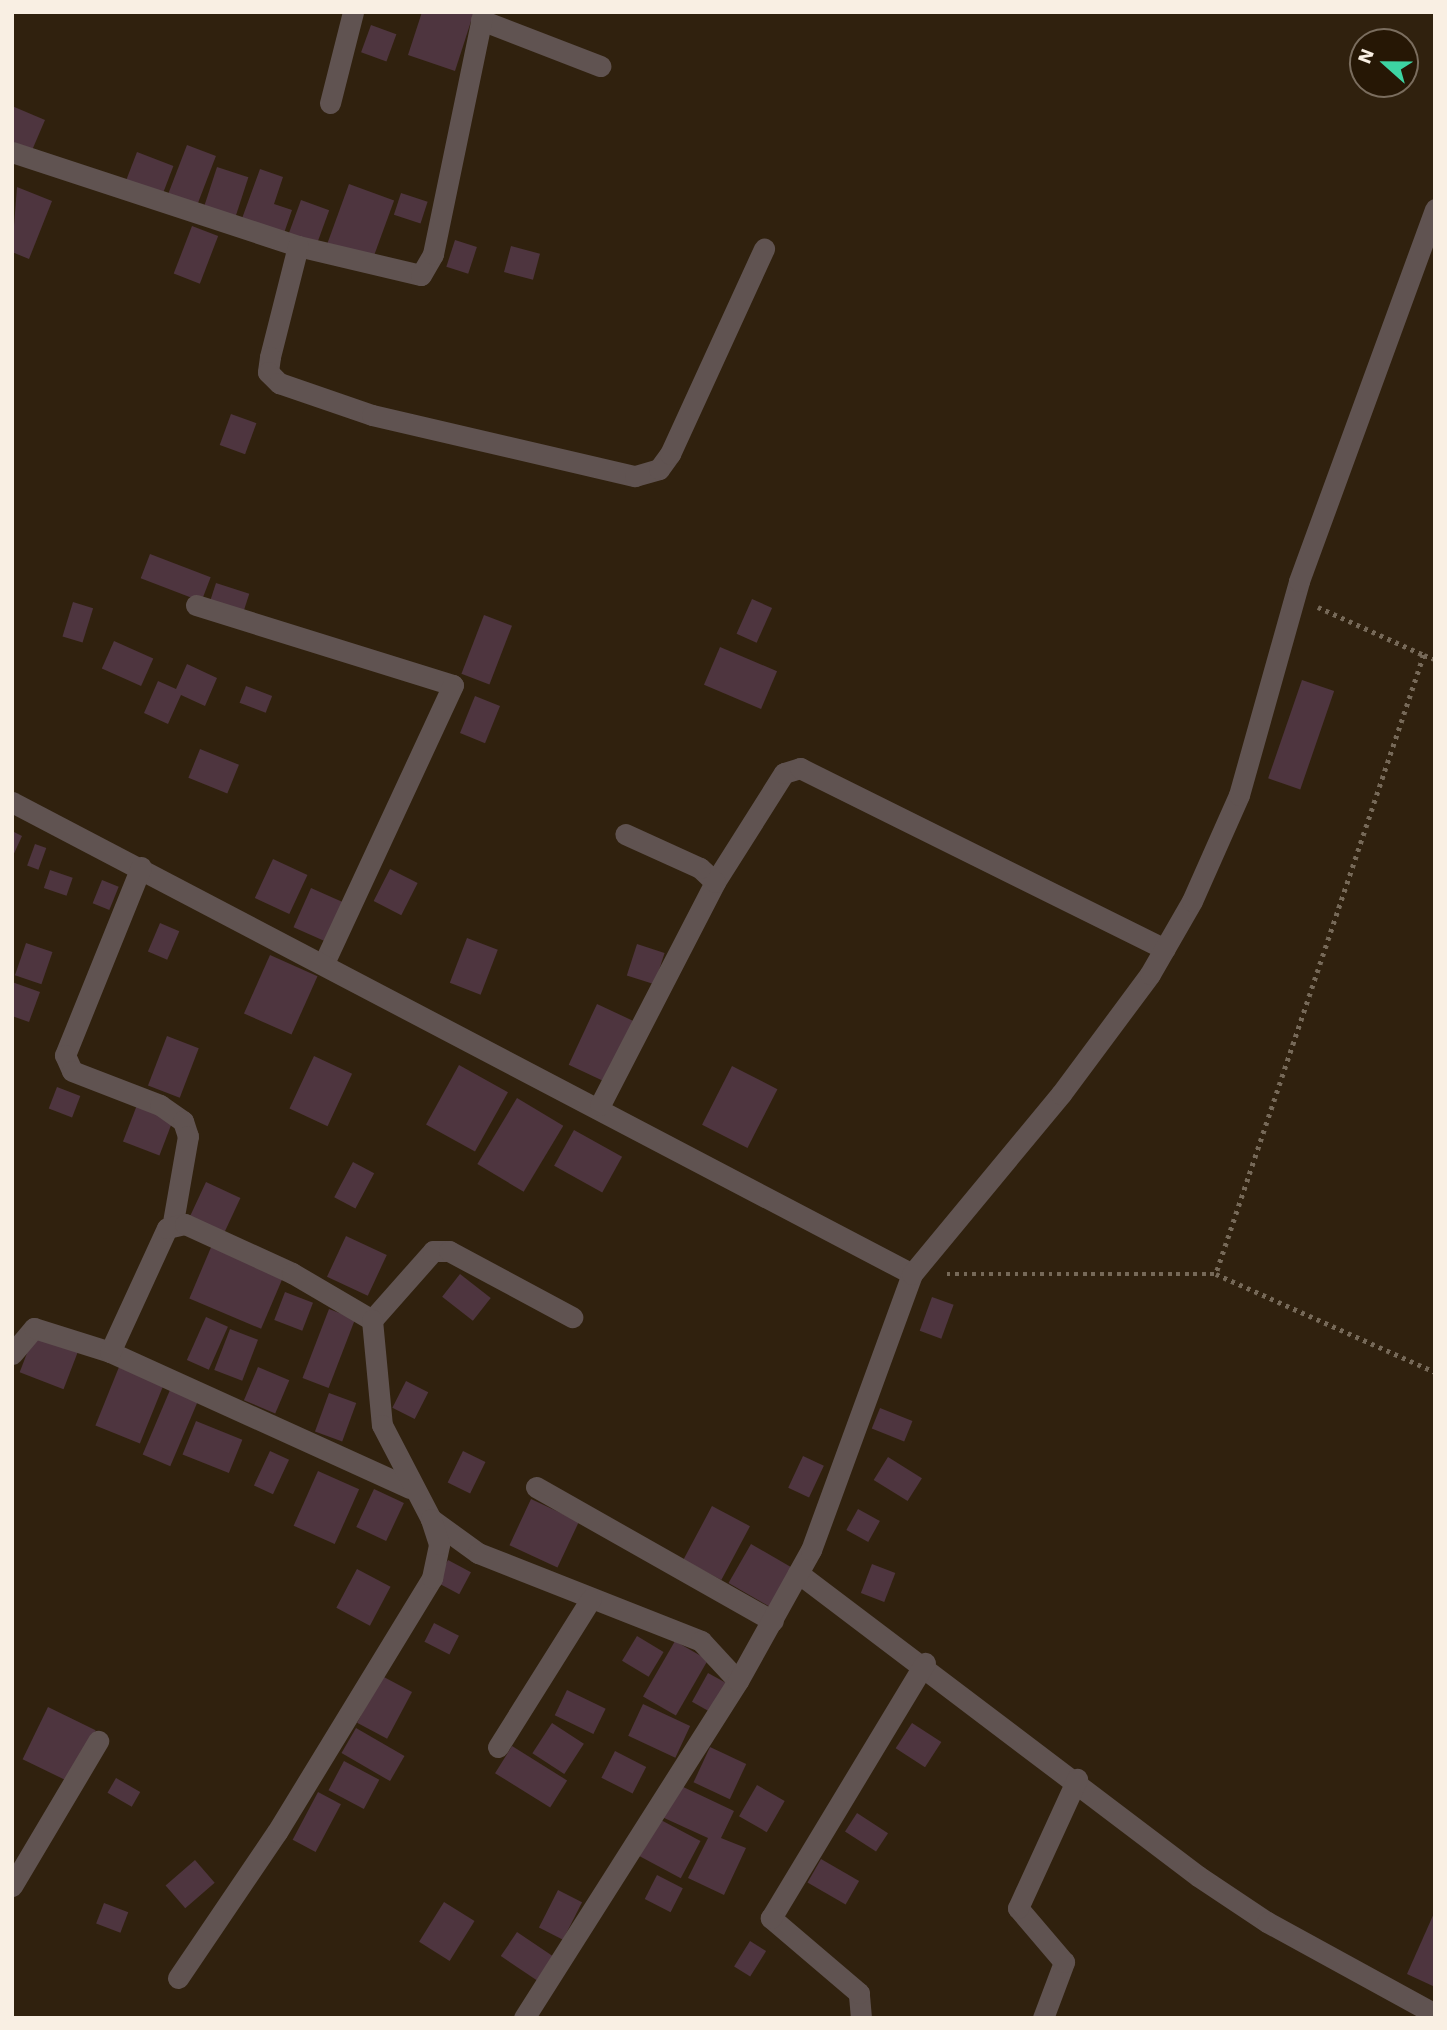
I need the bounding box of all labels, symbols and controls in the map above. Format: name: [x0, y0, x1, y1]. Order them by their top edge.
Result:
north arrow: [1349, 28, 1419, 98]
text: N: [1353, 45, 1379, 67]

